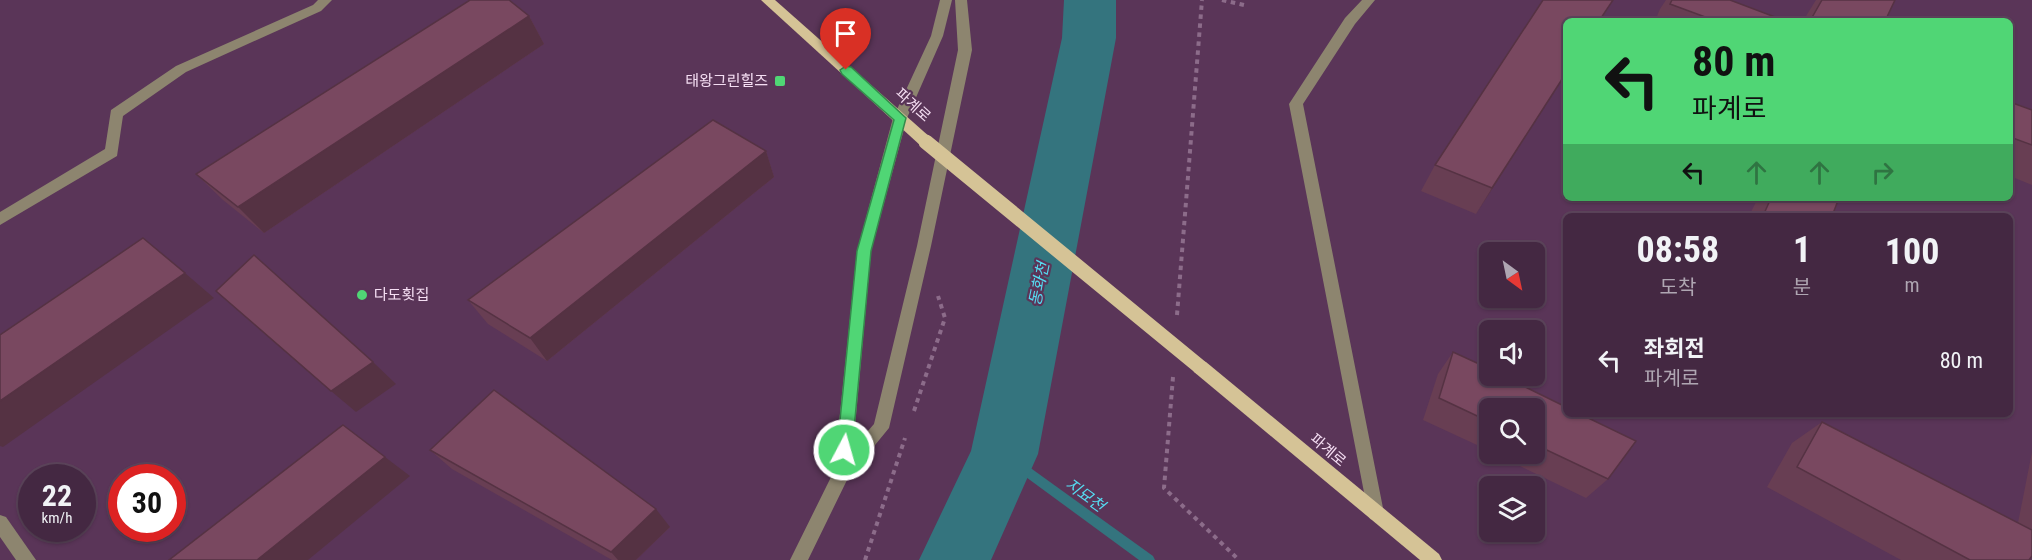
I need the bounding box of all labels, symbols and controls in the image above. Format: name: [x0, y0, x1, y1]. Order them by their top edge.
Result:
pin: [820, 8, 871, 70]
icon: arrive: [829, 17, 862, 50]
text: 80 m: [1692, 37, 1775, 86]
icon: left: [1593, 42, 1671, 120]
place label: 태왕그린힐즈: [685, 72, 768, 90]
marker: 태왕그린힐즈: [773, 74, 787, 88]
street label: 파계로: [892, 84, 934, 126]
text: 파계로: [1692, 93, 1767, 125]
icon: left: [1677, 156, 1710, 189]
icon: ahead: [1740, 156, 1773, 189]
icon: ahead: [1803, 156, 1836, 189]
icon: right: [1866, 156, 1899, 189]
text: 08:58: [1637, 229, 1719, 271]
text: 1: [1793, 229, 1811, 271]
text: 100: [1885, 231, 1939, 273]
north arrow: [1479, 242, 1545, 308]
map controls: [1479, 242, 1545, 542]
water label: 동화천: [1025, 258, 1053, 308]
text: m: [1905, 273, 1920, 297]
text: 도착: [1660, 275, 1696, 299]
text: 분: [1793, 275, 1811, 299]
place label: 다도횟집: [374, 286, 429, 304]
marker: 다도횟집: [355, 288, 369, 302]
button: sound: [1479, 320, 1545, 386]
text: 좌회전: [1644, 336, 1705, 361]
icon: left: [1593, 344, 1626, 377]
text: 80 m: [1940, 348, 1983, 373]
text: 파계로: [1644, 366, 1699, 390]
button: search: [1479, 398, 1545, 464]
position arrow: [812, 418, 876, 482]
street label: 파계로: [1306, 430, 1350, 470]
speed limit sign: 30: [108, 464, 186, 542]
water label: 지묘천: [1062, 474, 1110, 517]
button: layers: [1479, 476, 1545, 542]
text: 22: [42, 478, 72, 513]
text: km/h: [42, 509, 72, 527]

